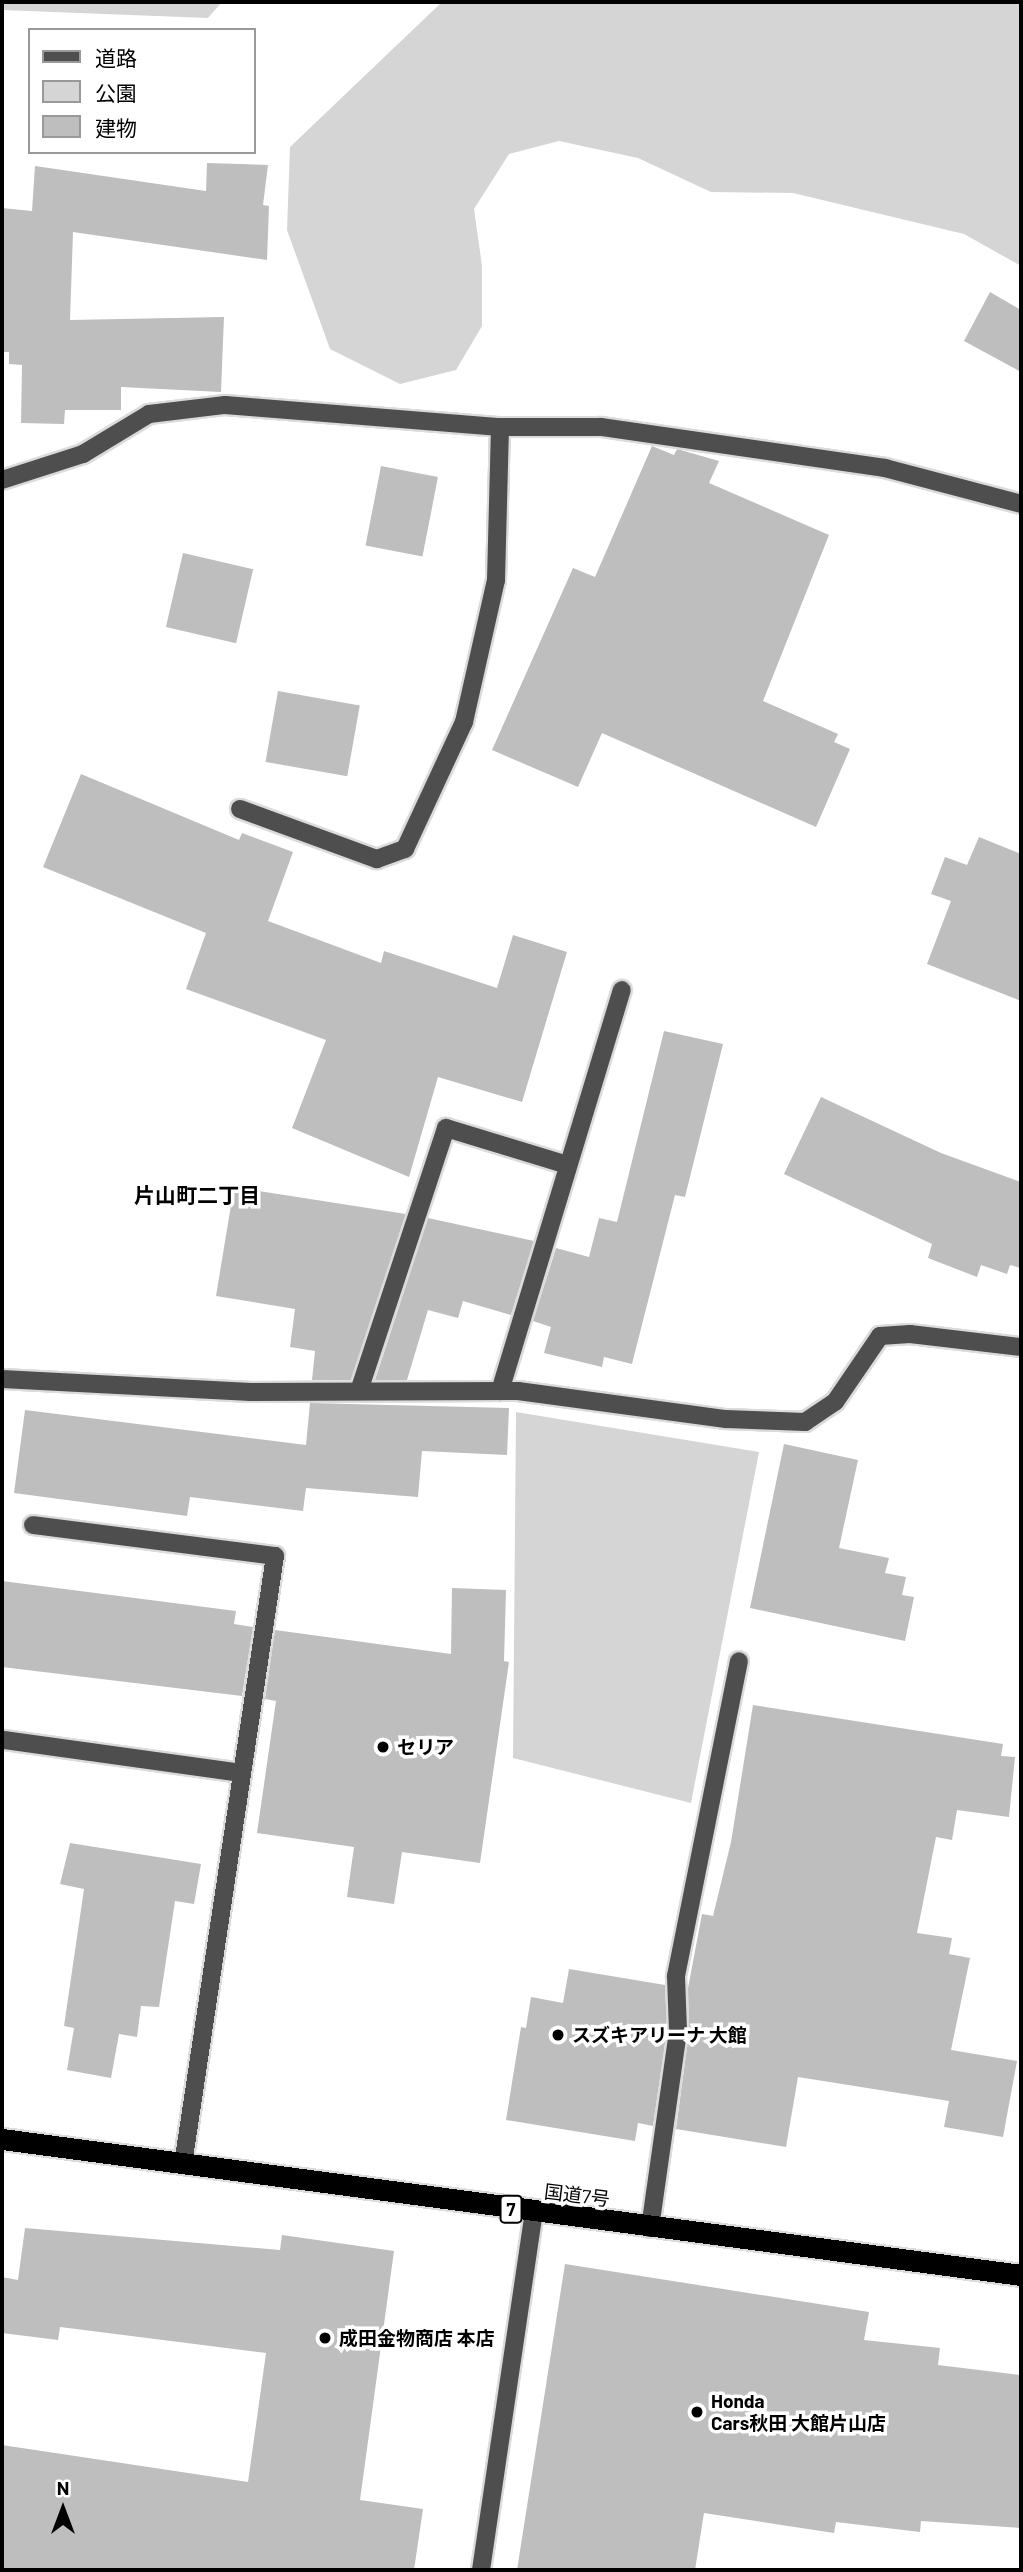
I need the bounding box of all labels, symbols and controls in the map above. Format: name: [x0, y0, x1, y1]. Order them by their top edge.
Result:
legend: [28, 28, 256, 154]
text: 道路: [95, 45, 137, 70]
text: 公園: [95, 80, 137, 105]
text: 建物: [95, 115, 137, 140]
district label: 片山町二丁目: [134, 1182, 260, 1208]
place label: セリア: [397, 1736, 454, 1758]
marker: セリア: [375, 1739, 391, 1755]
place label: スズキアリーナ 大館: [572, 2024, 747, 2046]
marker: スズキアリーナ 大館: [550, 2027, 566, 2043]
street label: 国道7号: [543, 2180, 611, 2210]
road number: 7: [499, 2194, 523, 2224]
place label: 成田金物商店 本店: [339, 2327, 495, 2349]
marker: 成田金物商店 本店: [317, 2330, 333, 2346]
place label: Honda Cars秋田 大館片山店: [711, 2390, 886, 2434]
marker: Honda Cars秋田 大館片山店: [689, 2404, 705, 2420]
north arrow: [28, 2474, 98, 2544]
text: N: [57, 2476, 69, 2499]

